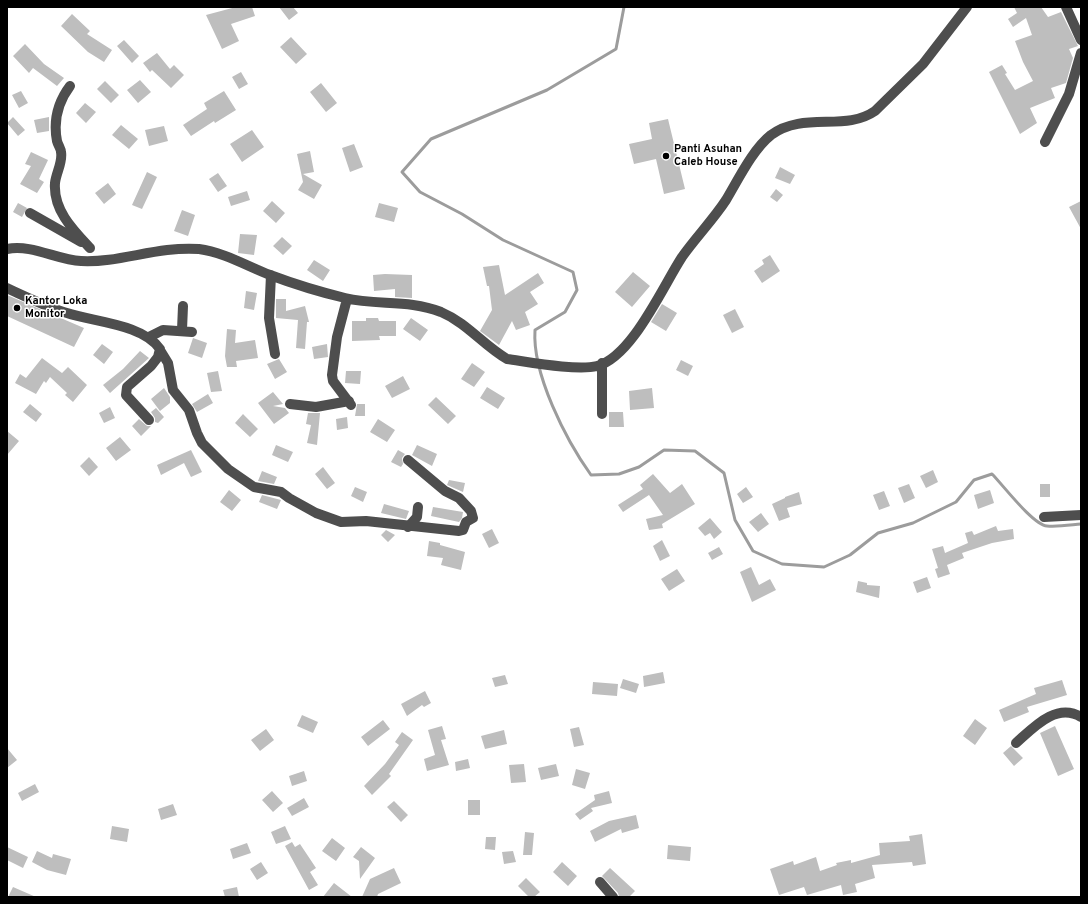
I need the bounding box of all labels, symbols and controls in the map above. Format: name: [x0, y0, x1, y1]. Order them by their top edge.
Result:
place label: Panti Asuhan Caleb House: [674, 143, 742, 169]
marker: Panti Asuhan Caleb House: [661, 151, 671, 161]
place label: Kantor Loka Monitor: [25, 295, 87, 321]
marker: Kantor Loka Monitor: [12, 303, 22, 313]

